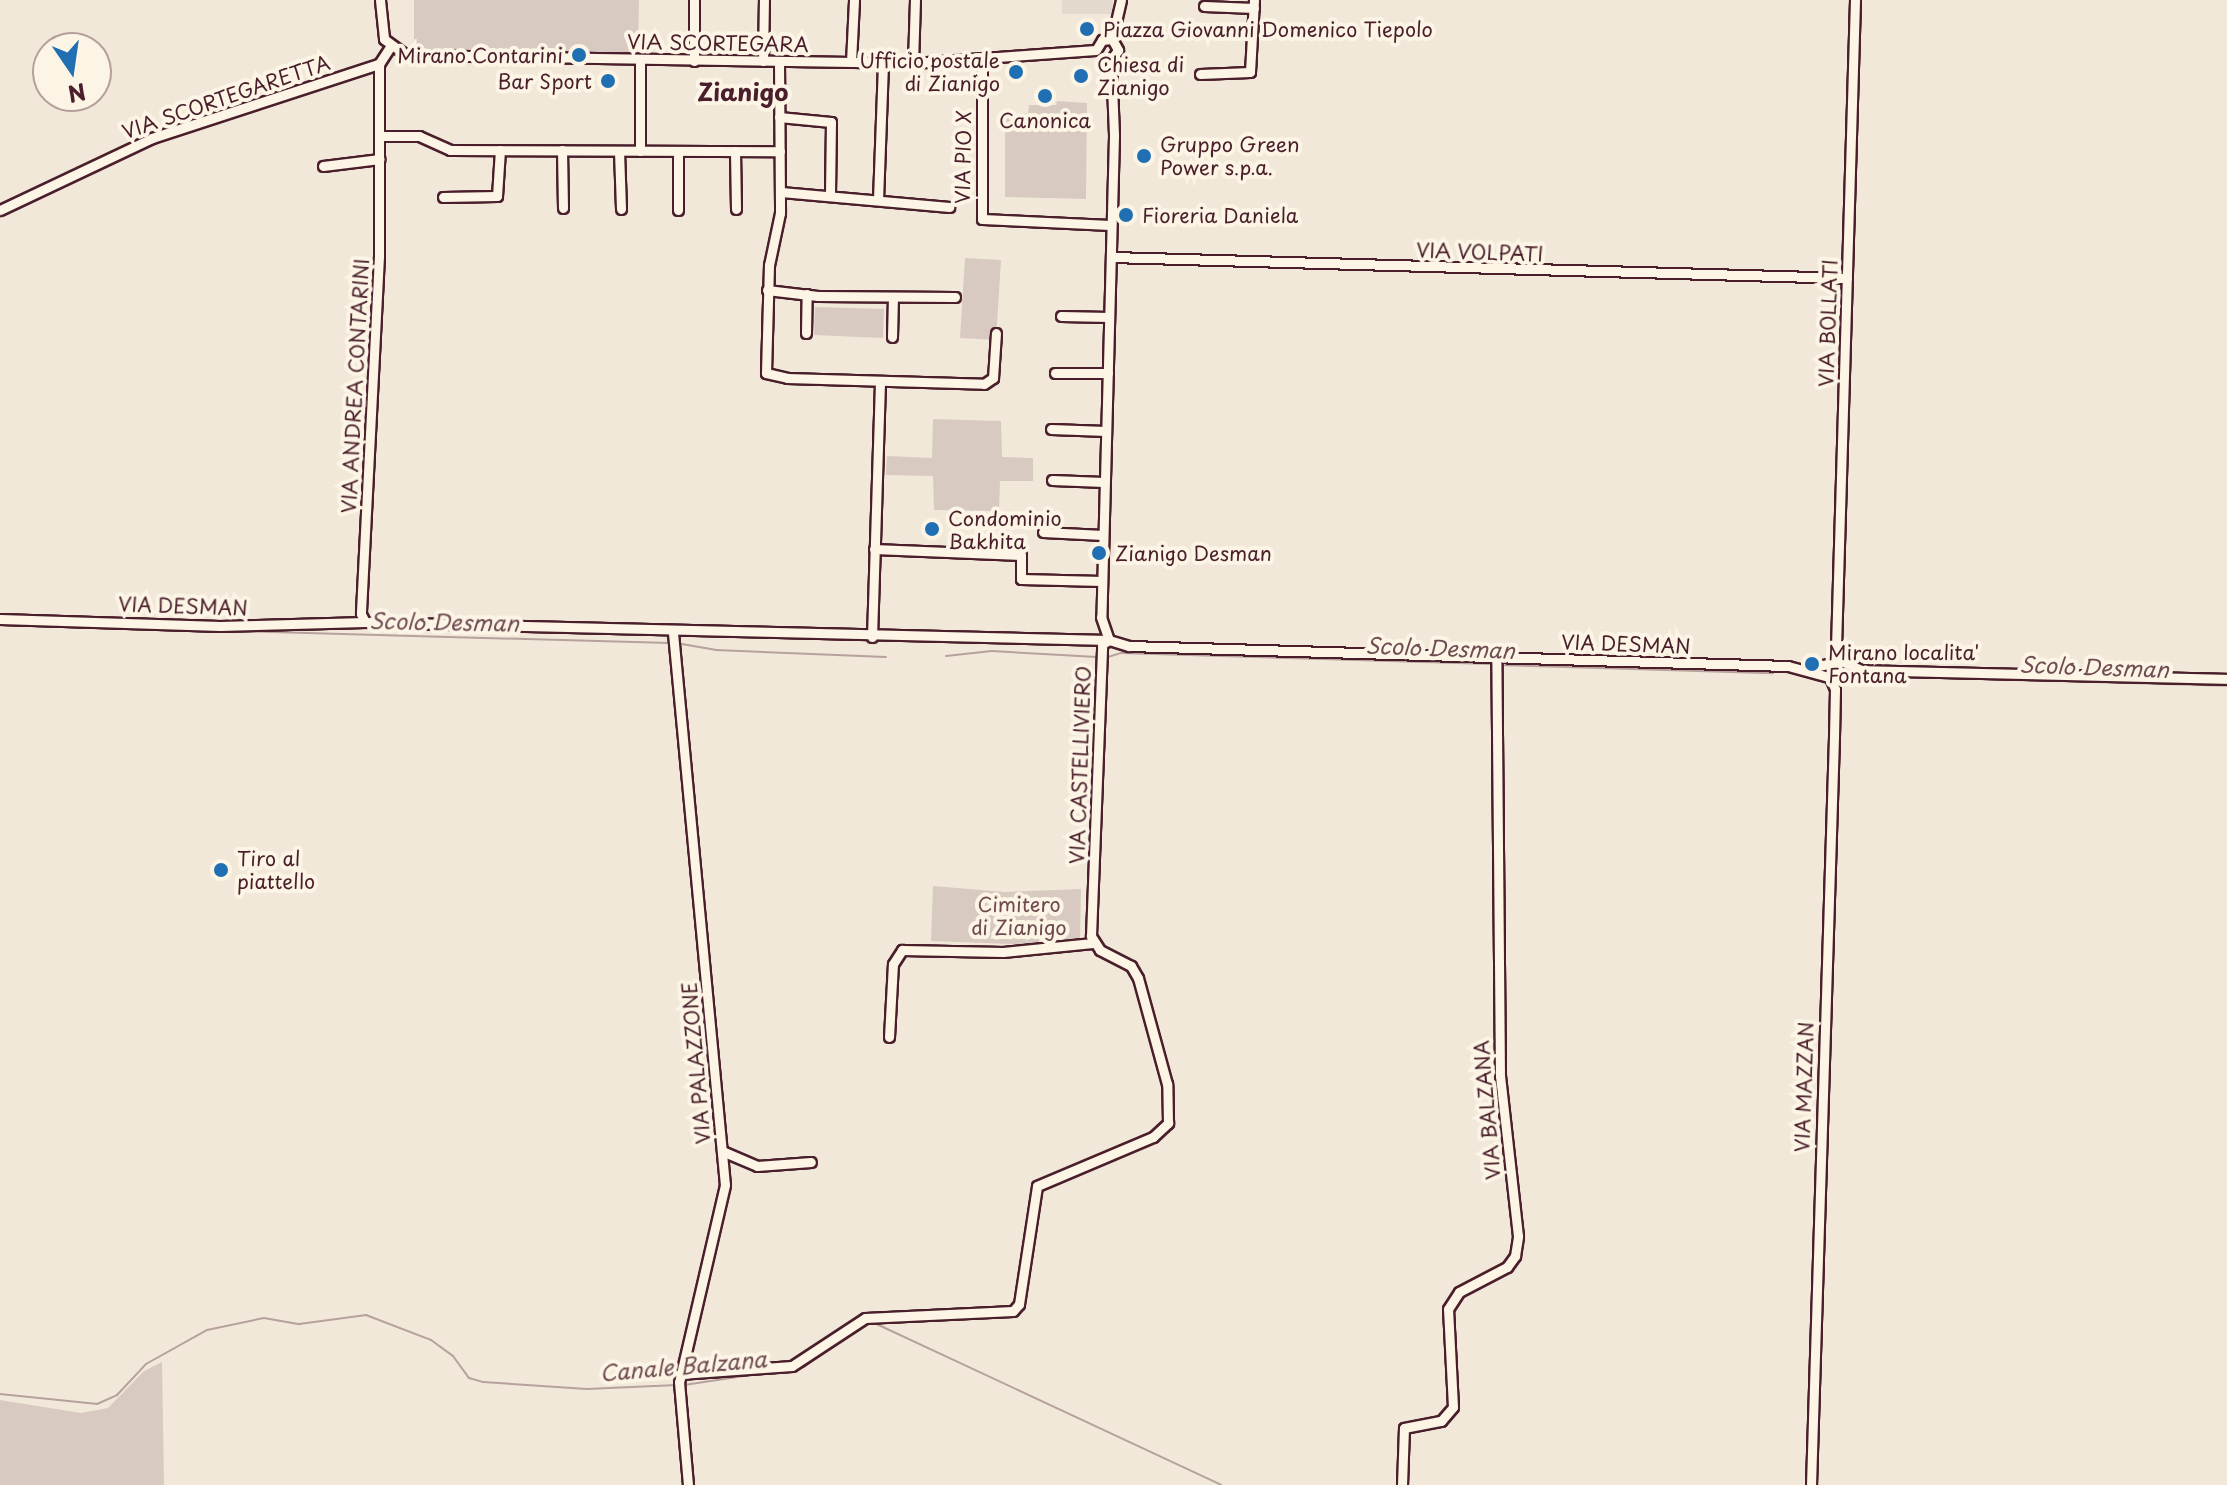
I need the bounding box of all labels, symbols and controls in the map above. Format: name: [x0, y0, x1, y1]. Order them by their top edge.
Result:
place label: Piazza Giovanni Domenico Tiepolo: [1103, 17, 1435, 41]
marker: Piazza Giovanni Domenico Tiepolo: [1078, 20, 1096, 38]
street label: VIA SCORTEGARA: [627, 29, 809, 57]
north arrow: [32, 32, 112, 112]
place label: Mirano Contarini: [398, 43, 563, 67]
marker: Mirano Contarini: [570, 46, 588, 64]
place label: Ufficio postale di Zianigo: [859, 48, 1000, 95]
street label: VIA SCORTEGARETTA: [119, 50, 333, 144]
place label: Chiesa di Zianigo: [1097, 52, 1184, 99]
marker: Ufficio postale di Zianigo: [1007, 63, 1025, 81]
marker: Chiesa di Zianigo: [1072, 67, 1090, 85]
place label: Bar Sport: [499, 69, 592, 93]
marker: Bar Sport: [599, 72, 617, 90]
text: N: [65, 76, 89, 112]
district label: Zianigo: [698, 78, 788, 106]
marker: Canonica: [1036, 87, 1054, 105]
place label: Canonica: [999, 108, 1091, 132]
street label: VIA PIO X: [950, 109, 976, 205]
place label: Gruppo Green Power s.p.a.: [1160, 132, 1300, 179]
marker: Gruppo Green Power s.p.a.: [1135, 147, 1153, 165]
place label: Fioreria Daniela: [1142, 203, 1297, 227]
marker: Fioreria Daniela: [1117, 206, 1135, 224]
street label: VIA VOLPATI: [1416, 238, 1544, 266]
street label: VIA ANDREA CONTARINI: [336, 259, 374, 513]
street label: VIA BOLLATI: [1814, 259, 1842, 387]
place label: Condominio Bakhita: [948, 506, 1062, 553]
marker: Condominio Bakhita: [923, 520, 941, 538]
place label: Zianigo Desman: [1115, 541, 1272, 565]
marker: Zianigo Desman: [1090, 544, 1108, 562]
street label: VIA DESMAN: [117, 592, 249, 620]
water label: Scolo Desman: [369, 606, 519, 636]
street label: VIA DESMAN: [1560, 630, 1692, 658]
water label: Scolo Desman: [1365, 631, 1515, 663]
place label: Mirano localita' Fontana: [1828, 640, 1979, 687]
water label: Scolo Desman: [2019, 650, 2169, 682]
marker: Mirano localita' Fontana: [1803, 655, 1821, 673]
street label: VIA CASTELLIVIERO: [1065, 665, 1095, 865]
place label: Tiro al piattello: [237, 846, 315, 893]
marker: Tiro al piattello: [212, 861, 230, 879]
park label: Cimitero di Zianigo: [971, 893, 1067, 940]
street label: VIA PALAZZONE: [677, 980, 715, 1146]
street label: VIA MAZZAN: [1790, 1020, 1818, 1154]
street label: VIA BALZANA: [1469, 1039, 1505, 1181]
water label: Canale Balzana: [598, 1344, 768, 1386]

